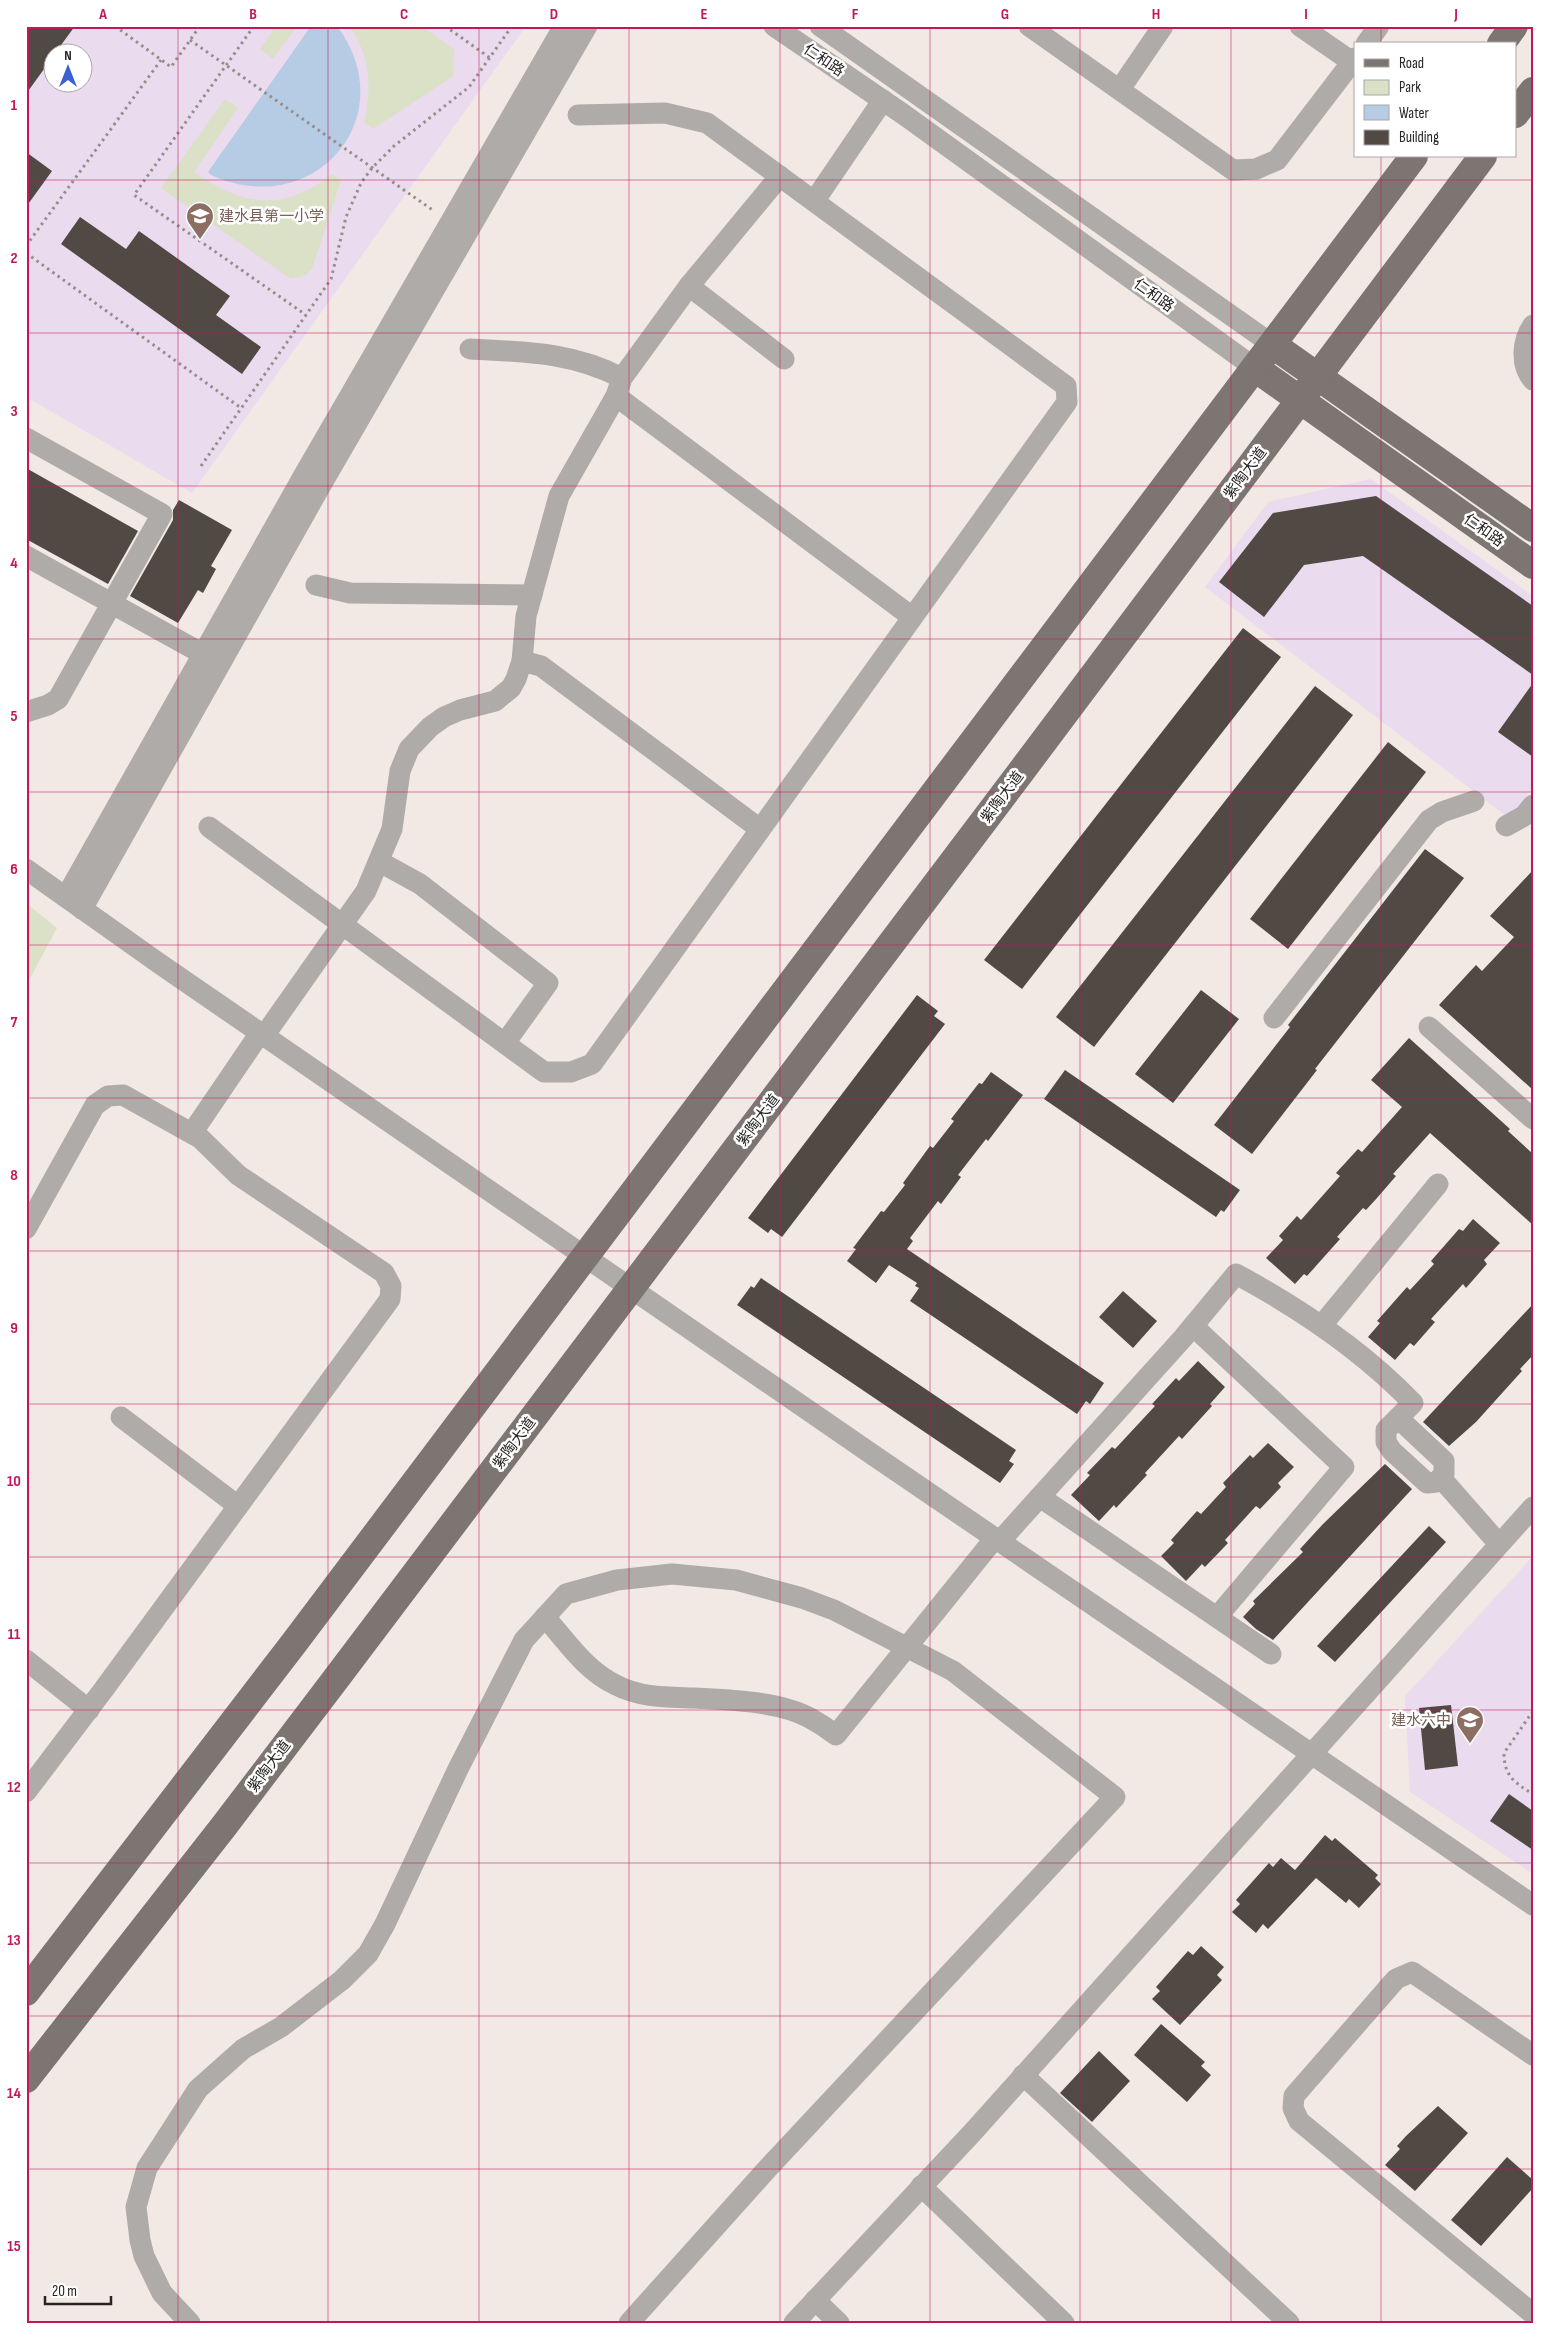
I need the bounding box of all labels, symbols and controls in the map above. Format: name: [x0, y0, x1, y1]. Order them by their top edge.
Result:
text: A: [98, 5, 107, 24]
text: B: [249, 5, 257, 24]
text: C: [400, 5, 408, 24]
text: D: [550, 5, 558, 24]
text: E: [701, 5, 708, 24]
text: F: [852, 5, 859, 24]
text: G: [1001, 5, 1009, 24]
text: H: [1152, 5, 1160, 24]
text: I: [1304, 5, 1308, 24]
text: J: [1453, 5, 1458, 24]
street label: 仁和路: [800, 40, 848, 81]
north arrow: [42, 42, 92, 92]
legend: [1354, 42, 1516, 158]
text: N: [64, 47, 72, 64]
text: Road: [1399, 54, 1424, 73]
text: Park: [1399, 78, 1421, 97]
text: 1: [11, 96, 18, 115]
text: Water: [1399, 104, 1430, 123]
text: Building: [1399, 128, 1439, 147]
school or university icon: 建水县第一小学: [185, 201, 215, 240]
place label: 建水县第一小学: [219, 207, 324, 226]
text: 2: [10, 249, 18, 268]
street label: 仁和路: [1130, 274, 1177, 316]
text: 3: [10, 402, 18, 421]
street label: 紫陶大道: [1220, 444, 1271, 503]
street label: 仁和路: [1460, 510, 1508, 551]
text: 4: [10, 554, 18, 573]
text: 5: [10, 707, 18, 726]
street label: 紫陶大道: [977, 768, 1028, 827]
text: 6: [10, 860, 18, 879]
text: 7: [11, 1013, 18, 1032]
street label: 紫陶大道: [733, 1091, 784, 1150]
text: 8: [10, 1166, 18, 1185]
text: 9: [10, 1319, 18, 1338]
street label: 紫陶大道: [489, 1414, 540, 1473]
text: 10: [7, 1472, 21, 1491]
text: 11: [8, 1625, 21, 1644]
school or university icon: 建水六中: [1455, 1705, 1485, 1744]
place label: 建水六中: [1391, 1711, 1451, 1730]
street label: 紫陶大道: [244, 1737, 295, 1796]
text: 12: [7, 1778, 21, 1797]
text: 13: [7, 1931, 21, 1950]
text: 14: [7, 2084, 21, 2103]
text: 15: [7, 2237, 21, 2256]
scale bar: [45, 2274, 111, 2306]
text: 20 m: [52, 2282, 77, 2301]

